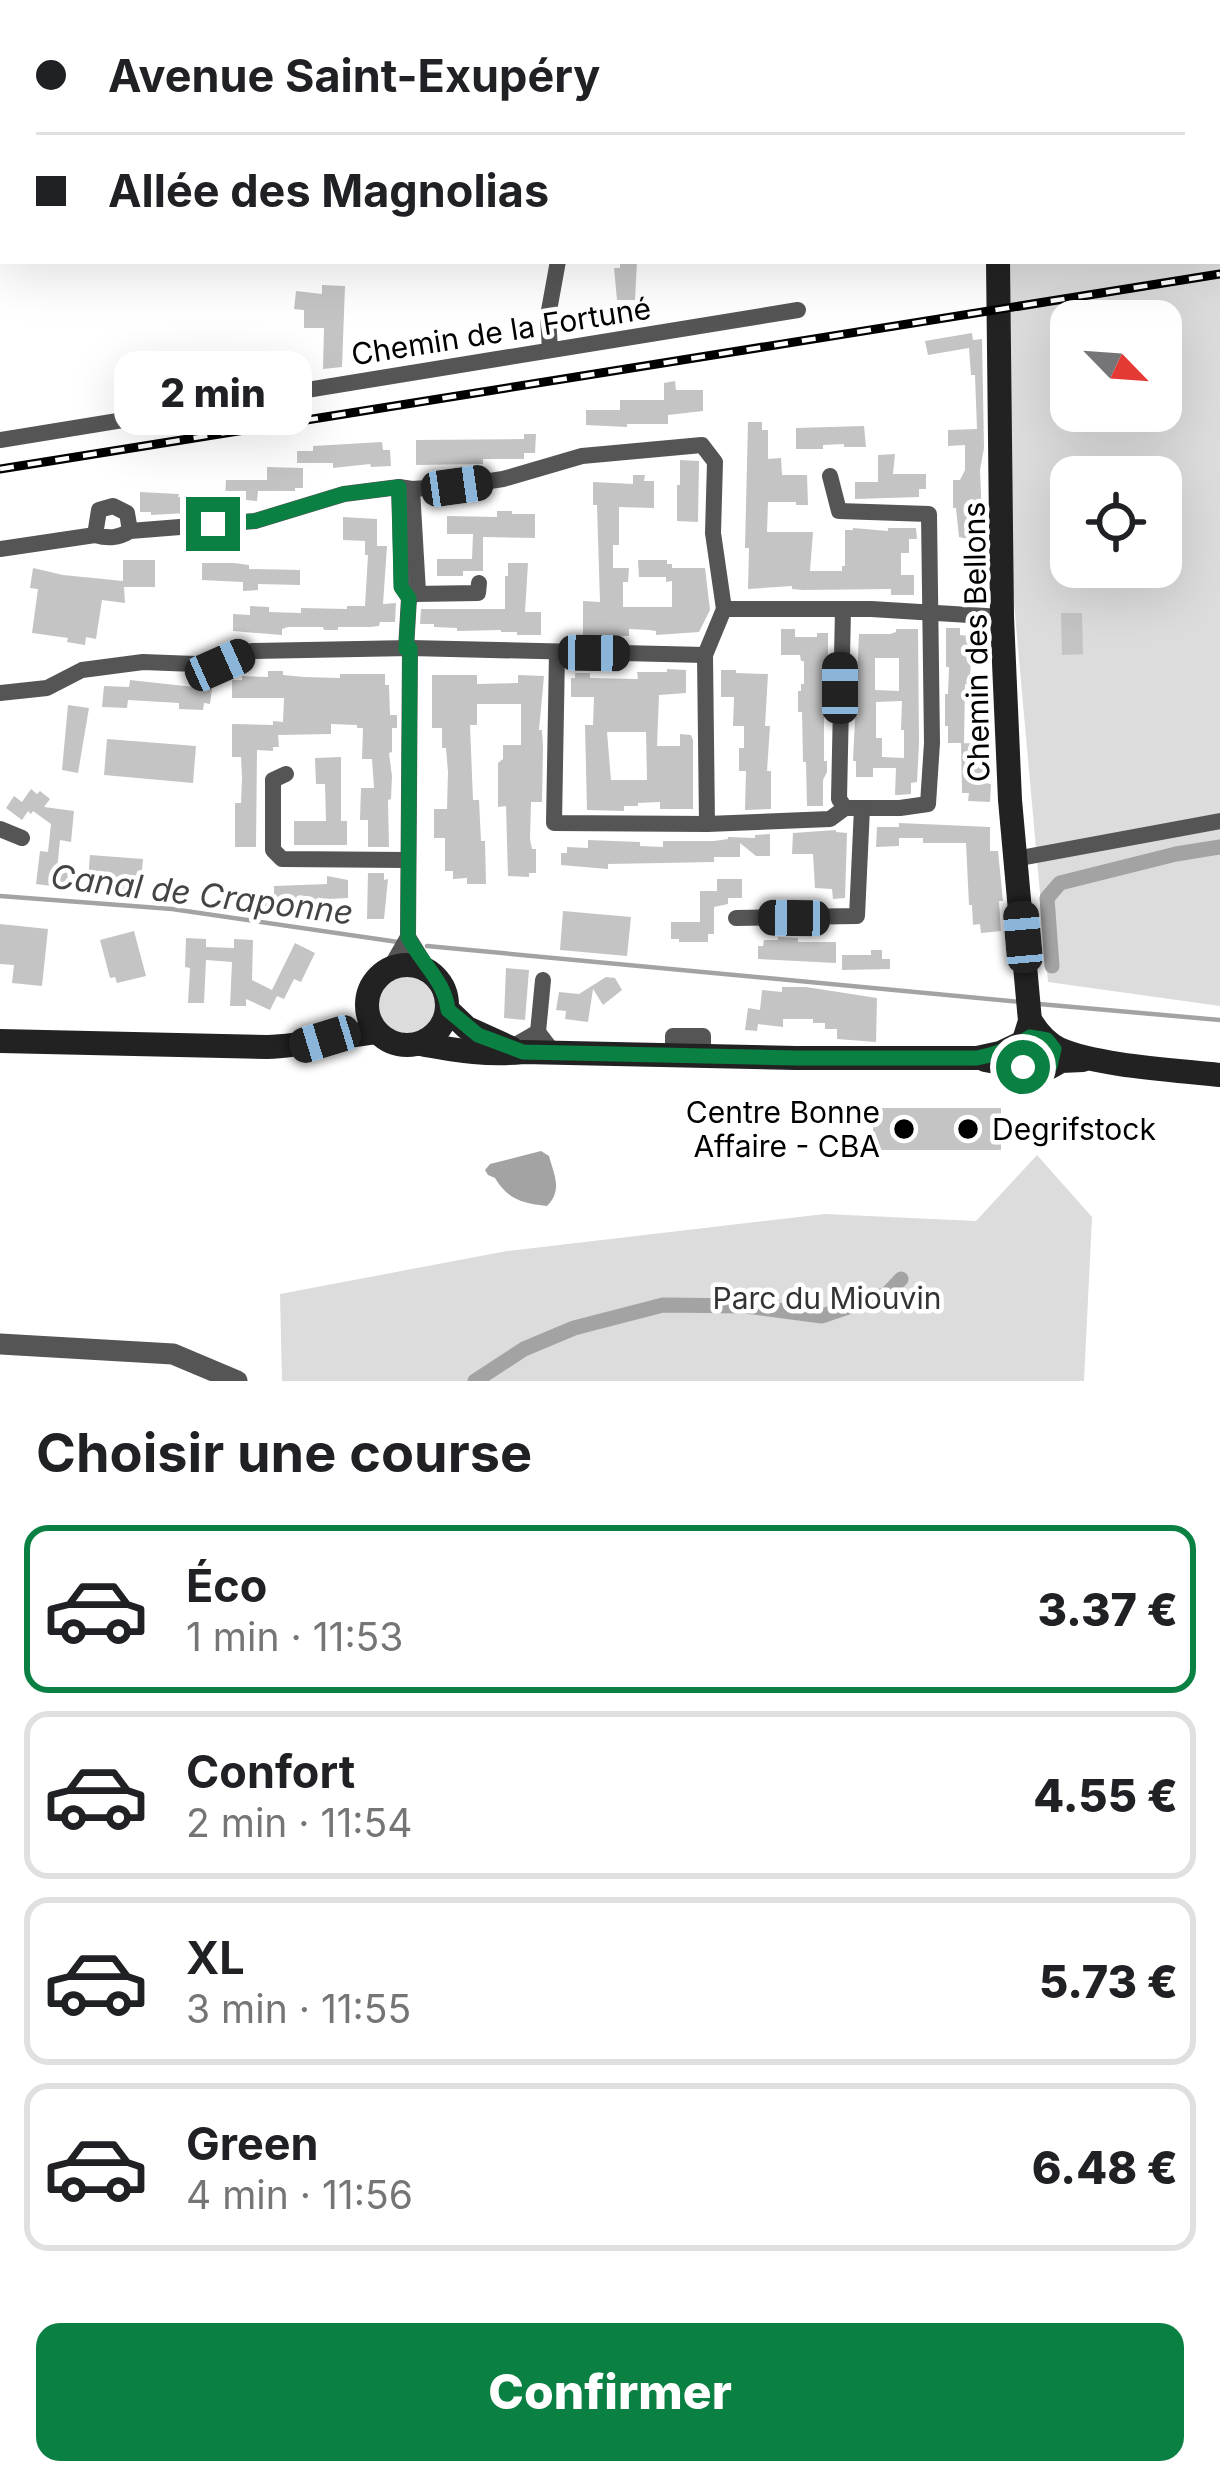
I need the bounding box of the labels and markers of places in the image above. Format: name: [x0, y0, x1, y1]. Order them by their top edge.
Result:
place label: Centre Bonne Affaire - CBA: [686, 1094, 880, 1164]
place label: Degrifstock: [992, 1111, 1156, 1147]
marker: Centre Bonne Affaire - CBA: [891, 1116, 917, 1142]
marker: Degrifstock: [955, 1116, 981, 1142]

